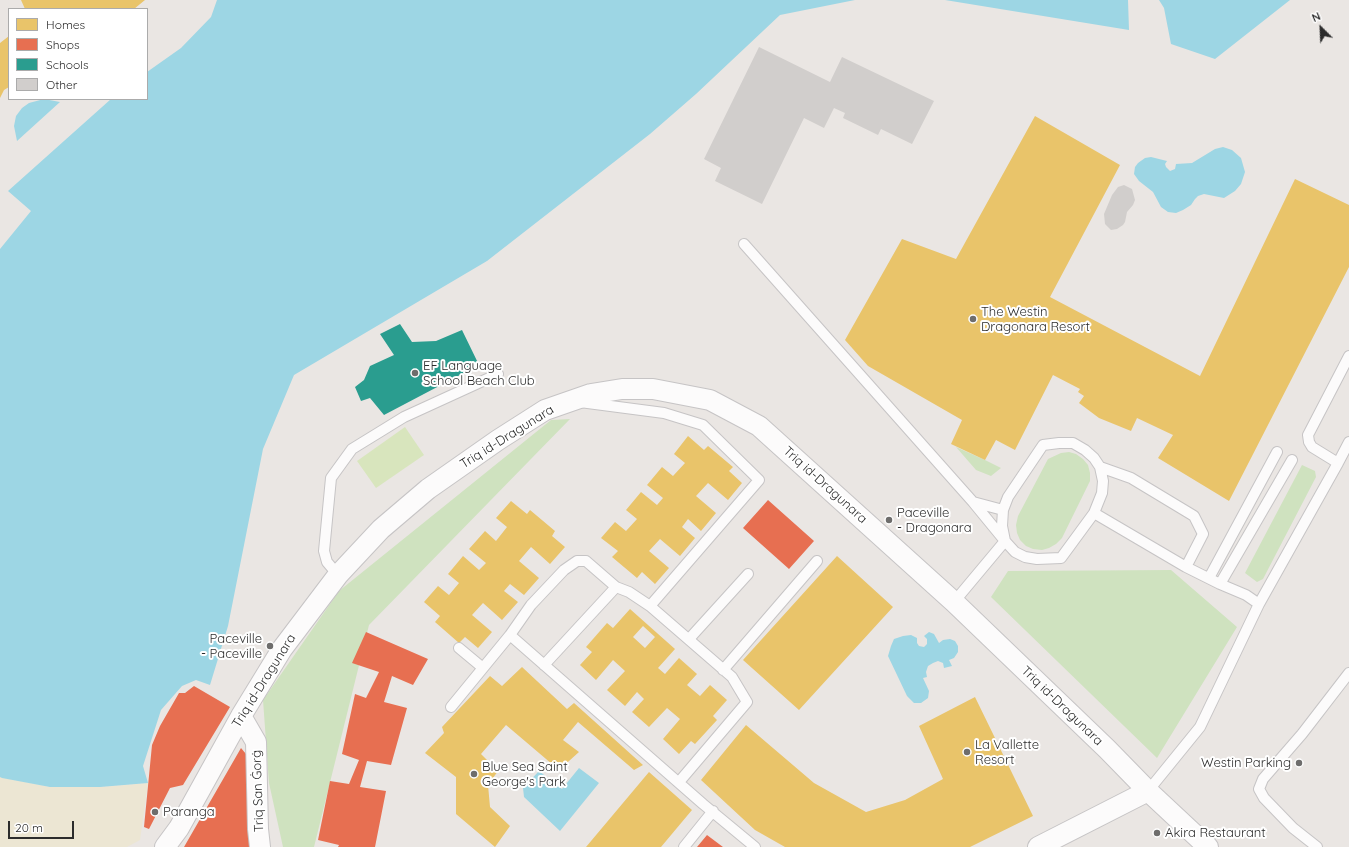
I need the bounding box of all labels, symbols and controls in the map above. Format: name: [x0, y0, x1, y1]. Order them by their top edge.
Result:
legend: [8, 8, 148, 100]
north arrow: [1301, 8, 1341, 48]
text: N: [1310, 9, 1323, 25]
text: Homes: [46, 17, 85, 32]
text: Shops: [46, 37, 80, 52]
text: Schools: [46, 57, 89, 72]
text: Other: [46, 77, 77, 92]
place label: The Westin Dragonara Resort: [981, 304, 1090, 335]
marker: The Westin Dragonara Resort: [968, 314, 978, 324]
place label: EF Language School Beach Club: [423, 358, 535, 389]
marker: EF Language School Beach Club: [410, 368, 420, 378]
street label: Triq id-Dragunara: [457, 402, 557, 472]
street label: Triq id-Dragunara: [780, 443, 870, 527]
place label: Paceville - Dragonara: [897, 505, 972, 536]
marker: Paceville - Dragonara: [884, 515, 894, 525]
place label: Paceville - Paceville: [201, 631, 262, 662]
street label: Triq id-Dragunara: [229, 631, 299, 731]
marker: Paceville - Paceville: [265, 641, 275, 651]
street label: Triq id-Dragunara: [1018, 663, 1106, 749]
place label: La Vallette Resort: [975, 737, 1039, 768]
marker: La Vallette Resort: [962, 747, 972, 757]
street label: Triq San Ġorġ: [249, 749, 267, 833]
place label: Westin Parking: [1201, 755, 1291, 771]
marker: Westin Parking: [1294, 758, 1304, 768]
place label: Blue Sea Saint George's Park: [482, 759, 568, 790]
marker: Blue Sea Saint George's Park: [469, 769, 479, 779]
place label: Paranga: [163, 804, 215, 820]
marker: Paranga: [150, 807, 160, 817]
scale bar: [10, 813, 76, 839]
text: 20 m: [15, 820, 43, 835]
place label: Akira Restaurant: [1165, 825, 1266, 841]
marker: Akira Restaurant: [1152, 828, 1162, 838]

